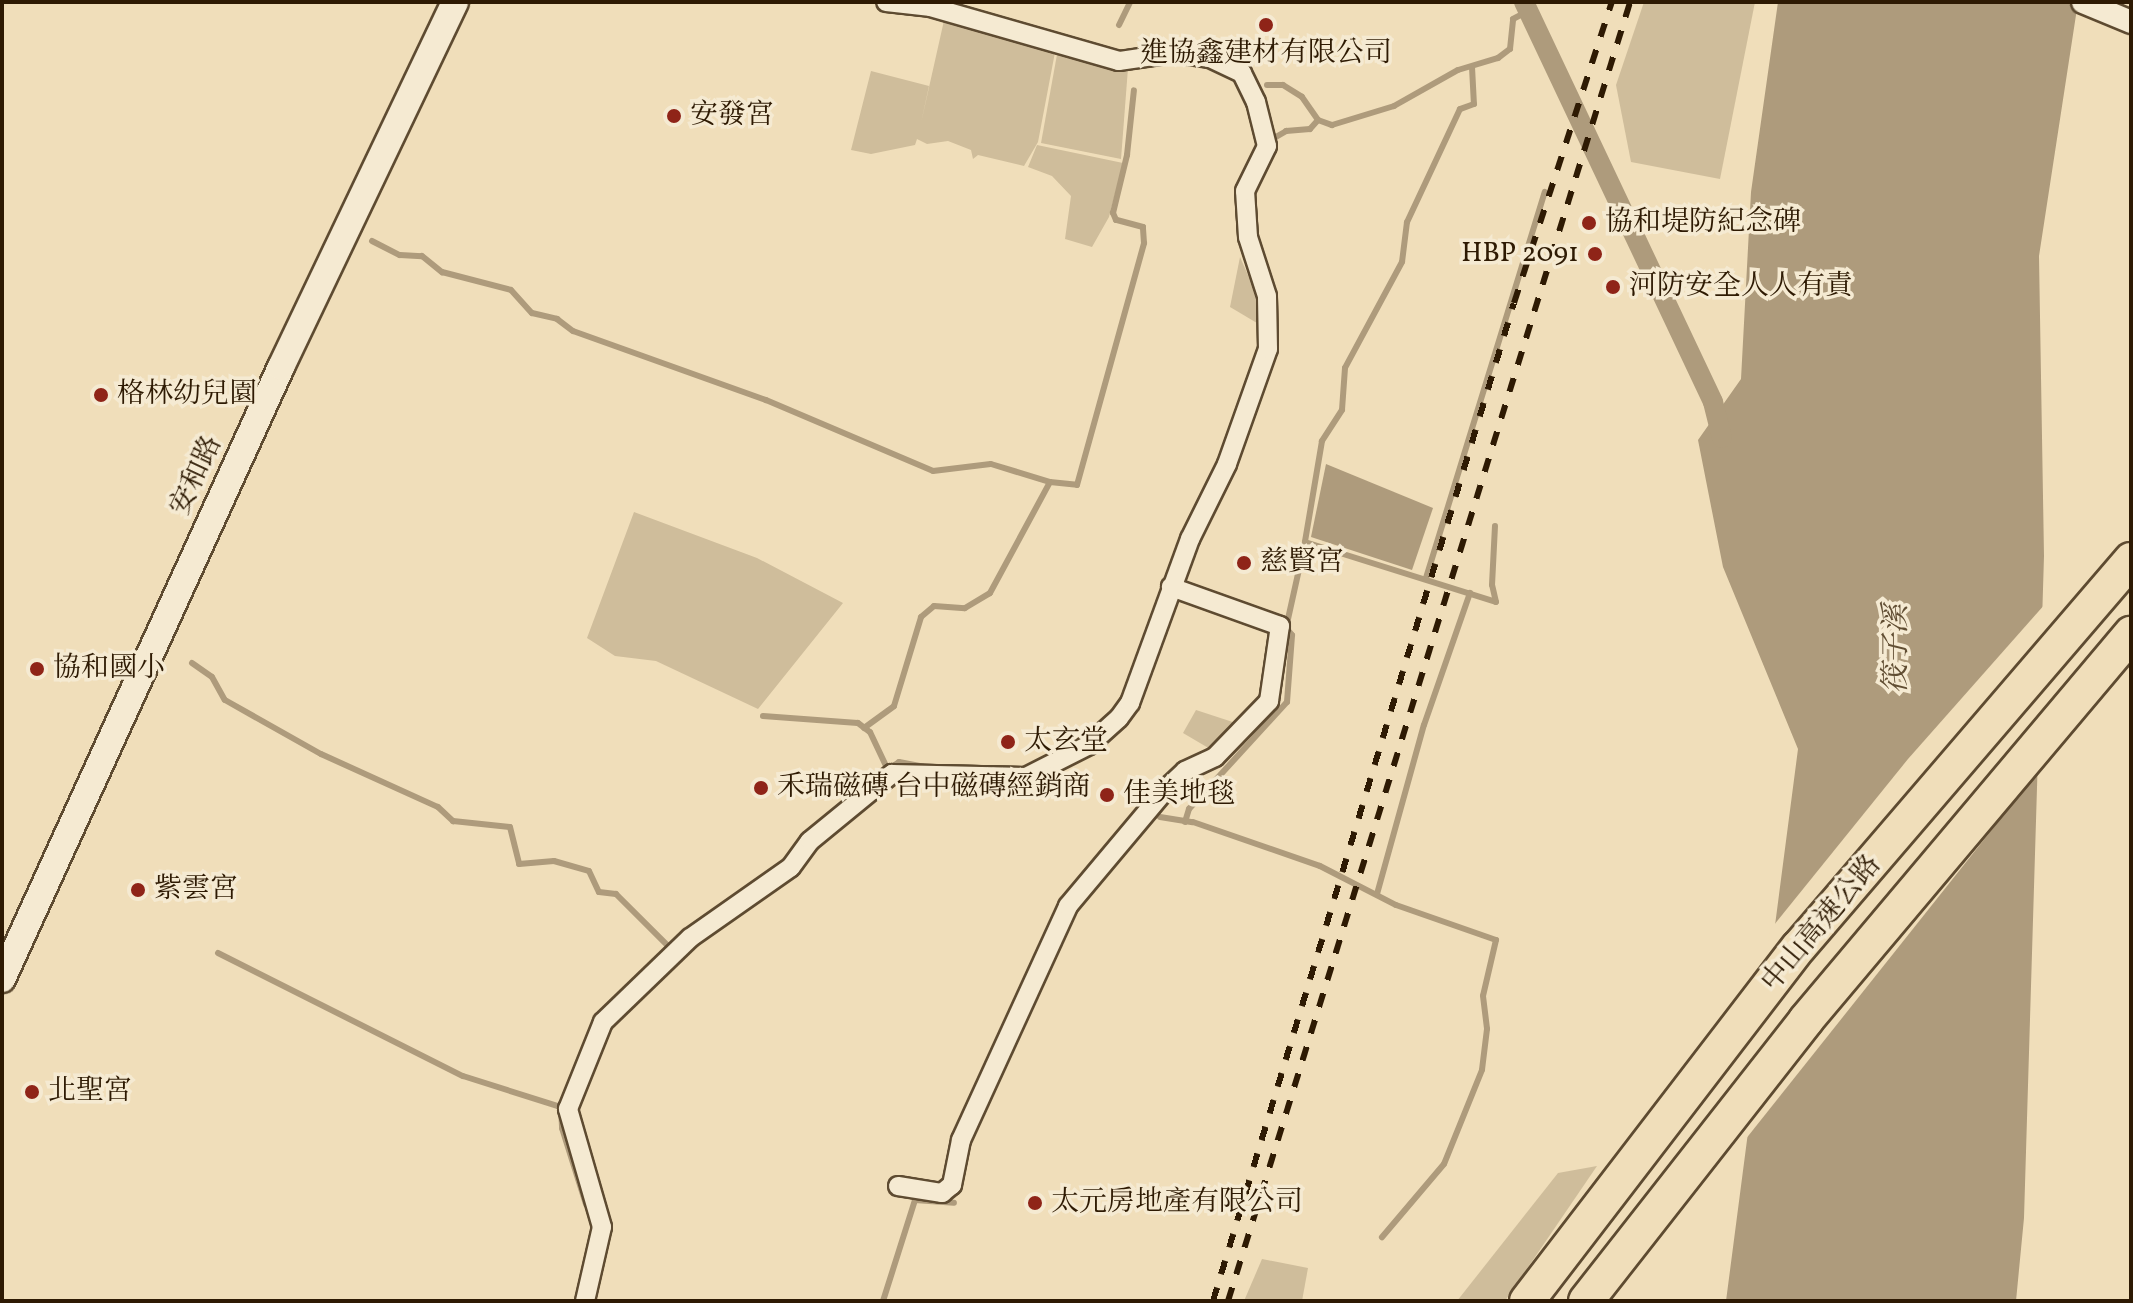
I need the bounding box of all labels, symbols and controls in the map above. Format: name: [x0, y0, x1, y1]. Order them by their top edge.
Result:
marker: 進協鑫建材有限公司: [1257, 16, 1275, 34]
place label: 進協鑫建材有限公司: [1140, 37, 1392, 71]
place label: 安發宮: [690, 99, 774, 133]
marker: 安發宮: [665, 107, 683, 125]
place label: 協和堤防紀念碑: [1605, 206, 1801, 240]
marker: 協和堤防紀念碑: [1580, 214, 1598, 232]
place label: HBP 2091: [1461, 237, 1579, 271]
marker: HBP 2091: [1586, 245, 1604, 263]
place label: 河防安全人人有責: [1629, 270, 1853, 304]
marker: 河防安全人人有責: [1604, 278, 1622, 296]
place label: 格林幼兒園: [117, 378, 257, 412]
marker: 格林幼兒園: [92, 386, 110, 404]
street label: 安和路: [164, 431, 230, 521]
place label: 慈賢宮: [1260, 546, 1344, 580]
marker: 慈賢宮: [1235, 554, 1253, 572]
water label: 筏子溪: [1879, 604, 1915, 694]
place label: 協和國小: [53, 652, 165, 686]
marker: 協和國小: [28, 660, 46, 678]
place label: 太玄堂: [1024, 725, 1108, 759]
marker: 太玄堂: [999, 733, 1017, 751]
place label: 禾瑞磁磚 台中磁磚經銷商: [777, 771, 1091, 805]
place label: 佳美地毯: [1123, 778, 1235, 812]
marker: 禾瑞磁磚 台中磁磚經銷商: [752, 779, 770, 797]
marker: 佳美地毯: [1098, 786, 1116, 804]
street label: 中山高速公路: [1755, 849, 1889, 999]
place label: 紫雲宮: [154, 873, 238, 907]
marker: 紫雲宮: [129, 881, 147, 899]
place label: 北聖宮: [48, 1075, 132, 1109]
marker: 北聖宮: [23, 1083, 41, 1101]
place label: 太元房地產有限公司: [1051, 1186, 1303, 1220]
marker: 太元房地產有限公司: [1026, 1194, 1044, 1212]

